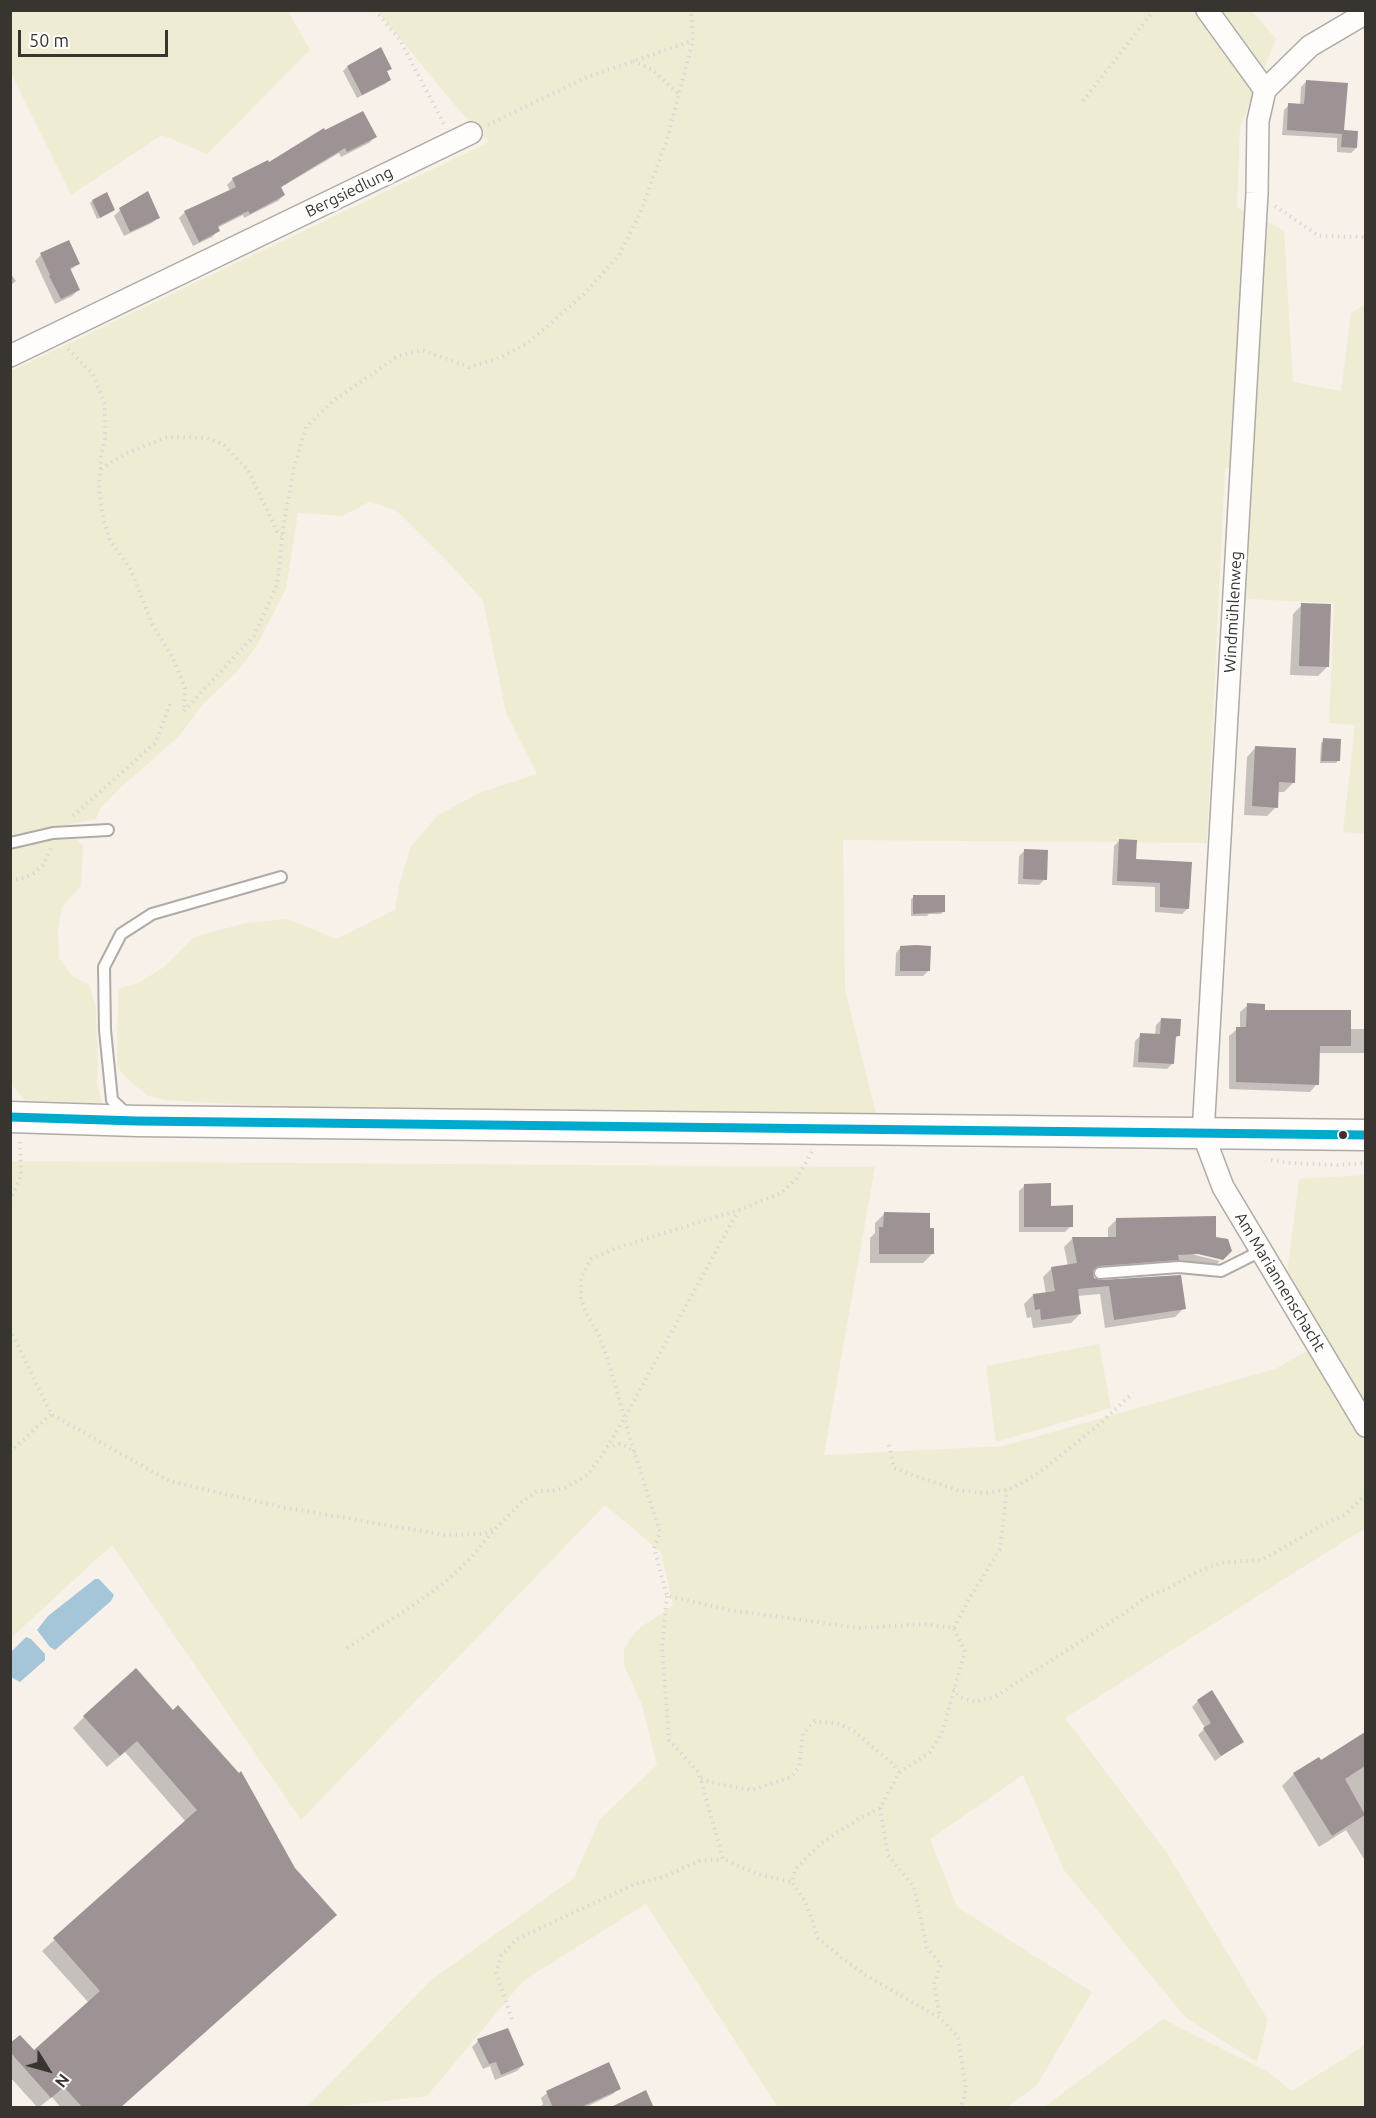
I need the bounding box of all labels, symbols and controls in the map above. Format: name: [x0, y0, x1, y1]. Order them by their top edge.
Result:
scale bar: [21, 18, 171, 56]
text: 50 m: [29, 30, 69, 50]
street label: Bergsiedlung: [302, 163, 396, 221]
street label: Windmühlenweg: [1220, 551, 1246, 673]
unlabelled marker: [1337, 1129, 1349, 1141]
street label: Am Mariannenschacht: [1231, 1209, 1329, 1355]
north arrow: [18, 2040, 78, 2100]
text: N: [52, 2071, 73, 2091]

